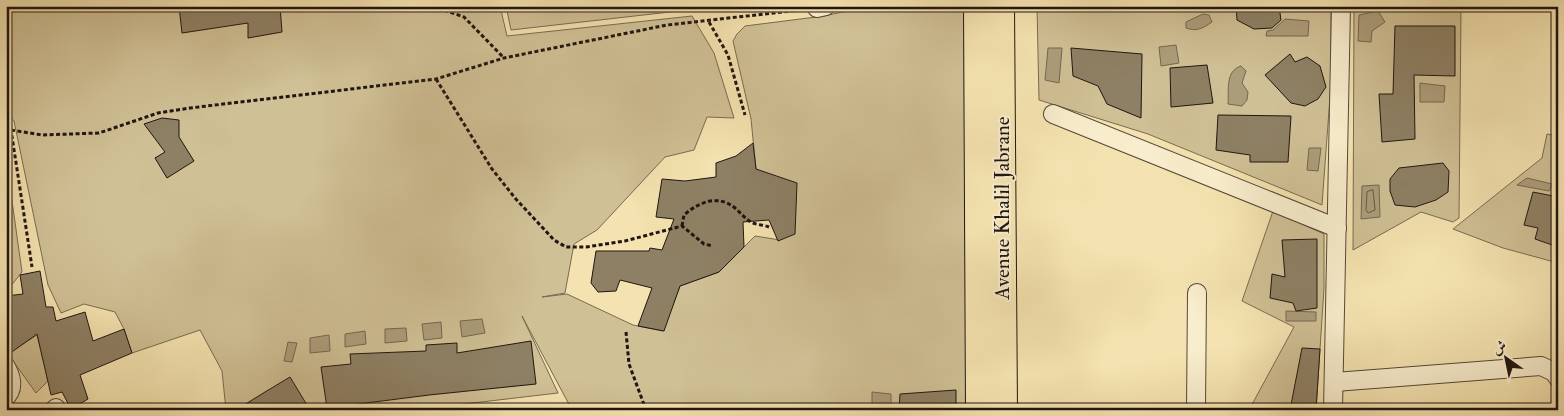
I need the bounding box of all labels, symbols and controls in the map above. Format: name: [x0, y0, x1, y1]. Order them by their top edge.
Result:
street label: Avenue Khalil Jabrane: [989, 116, 1016, 301]
north arrow: [1482, 334, 1532, 384]
text: ش: [1489, 337, 1510, 358]

